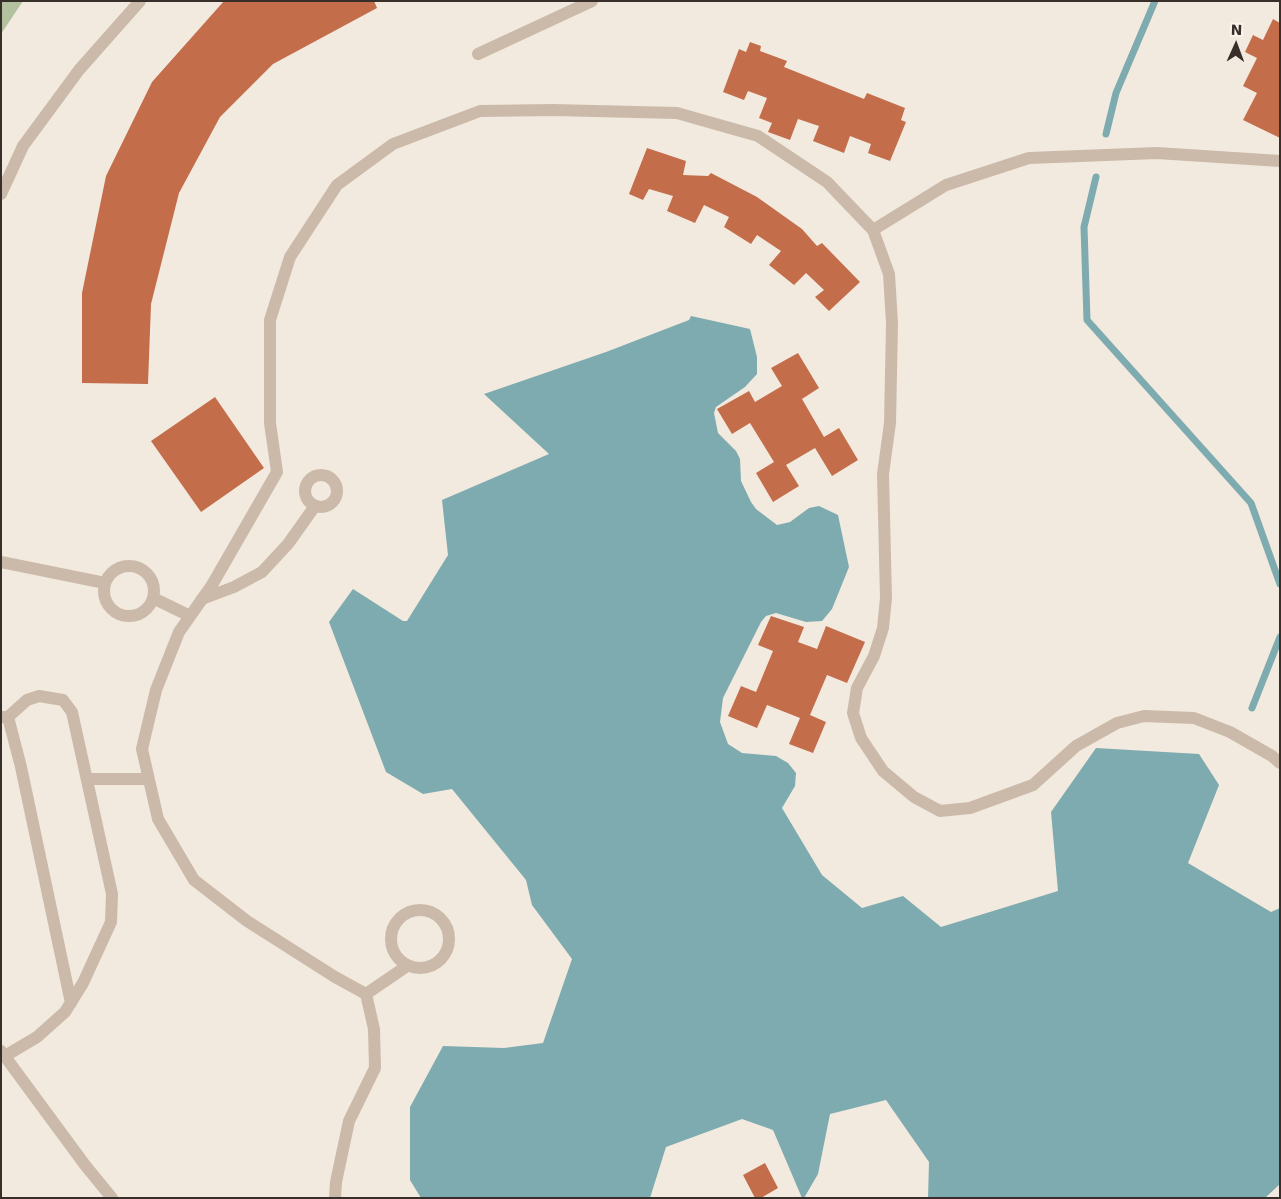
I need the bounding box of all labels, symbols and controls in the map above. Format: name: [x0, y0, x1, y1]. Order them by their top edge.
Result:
north arrow: [1211, 20, 1261, 70]
text: N: [1230, 22, 1243, 38]

